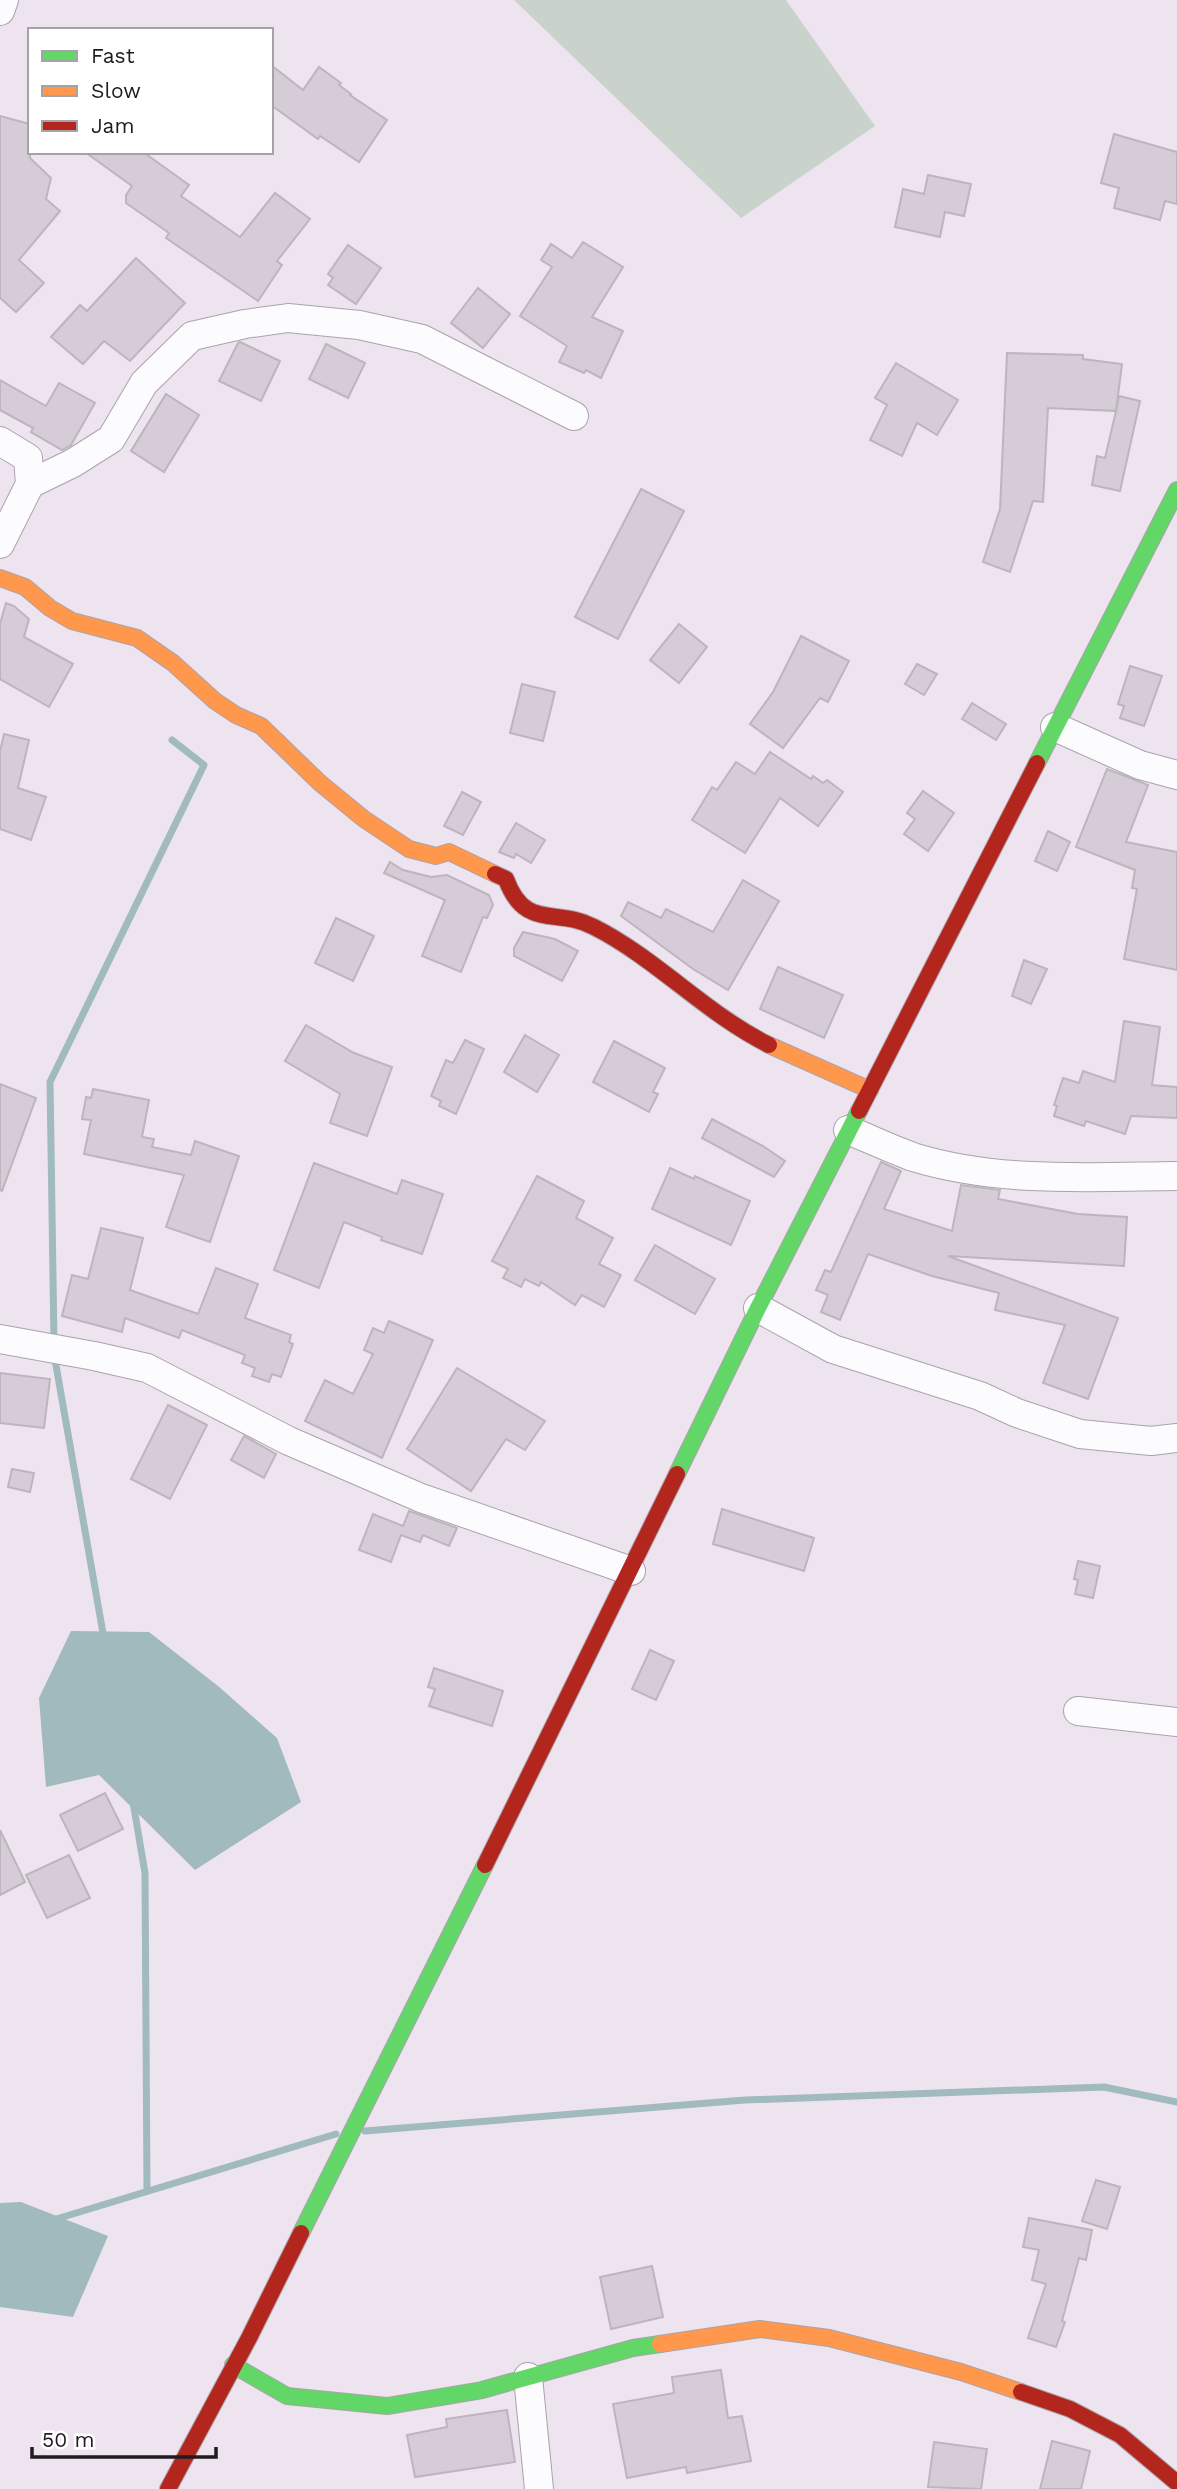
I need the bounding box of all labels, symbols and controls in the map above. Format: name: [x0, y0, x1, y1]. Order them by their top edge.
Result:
legend: [28, 28, 273, 154]
text: Fast: [91, 43, 135, 68]
text: Slow: [91, 78, 141, 103]
text: Jam: [91, 113, 134, 138]
scale bar: [32, 2416, 215, 2460]
text: 50 m: [42, 2427, 94, 2452]

